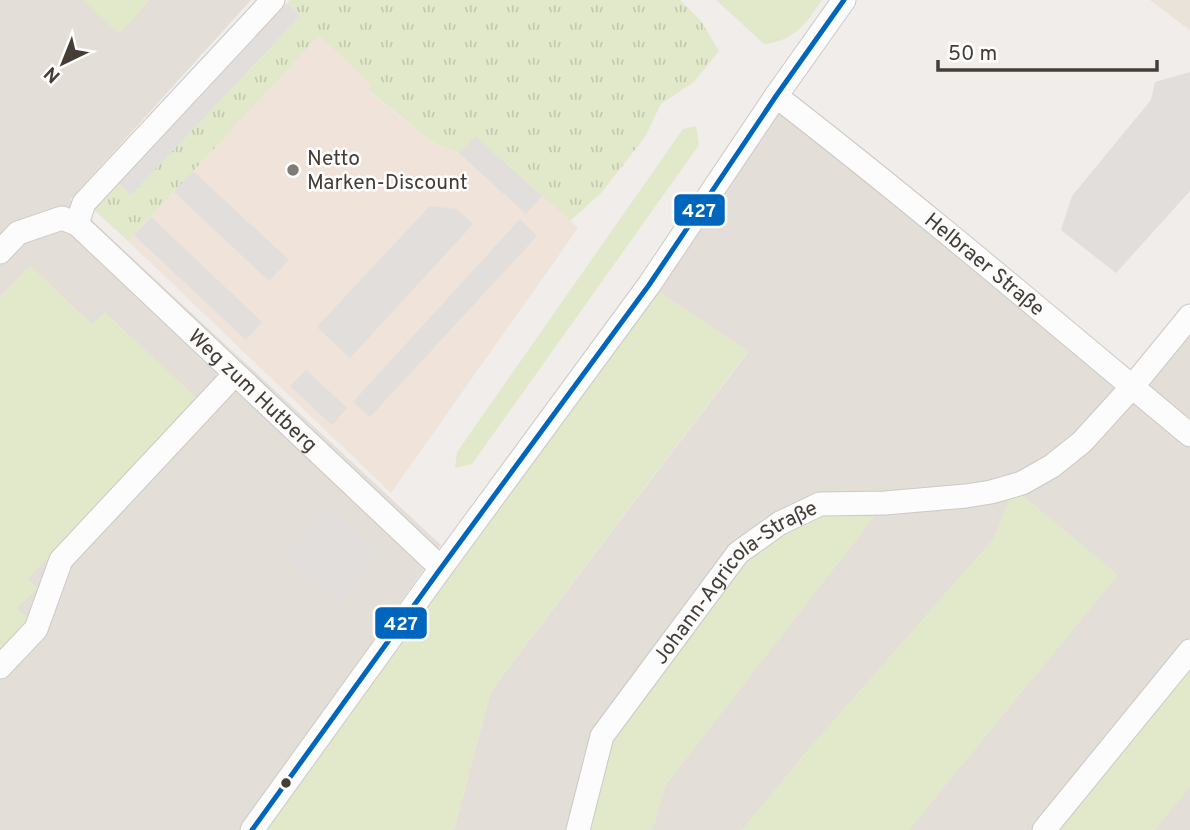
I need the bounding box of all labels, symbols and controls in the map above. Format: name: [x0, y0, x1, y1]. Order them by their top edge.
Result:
north arrow: [28, 28, 98, 98]
scale bar: [938, 28, 1157, 72]
text: 50 m: [948, 41, 997, 68]
text: N: [40, 61, 66, 87]
place label: Netto Marken-Discount: [307, 146, 468, 197]
marker: Netto Marken-Discount: [285, 162, 301, 178]
line badge: 427: [673, 193, 726, 227]
text: 427: [682, 200, 716, 224]
street label: Helbraer Straße: [918, 208, 1050, 323]
street label: Weg zum Hutberg: [182, 324, 322, 459]
street label: Johann-Agricola-Straße: [648, 495, 822, 670]
line badge: 427: [374, 606, 428, 640]
text: 427: [384, 613, 418, 637]
unlabelled marker: [279, 776, 293, 790]

